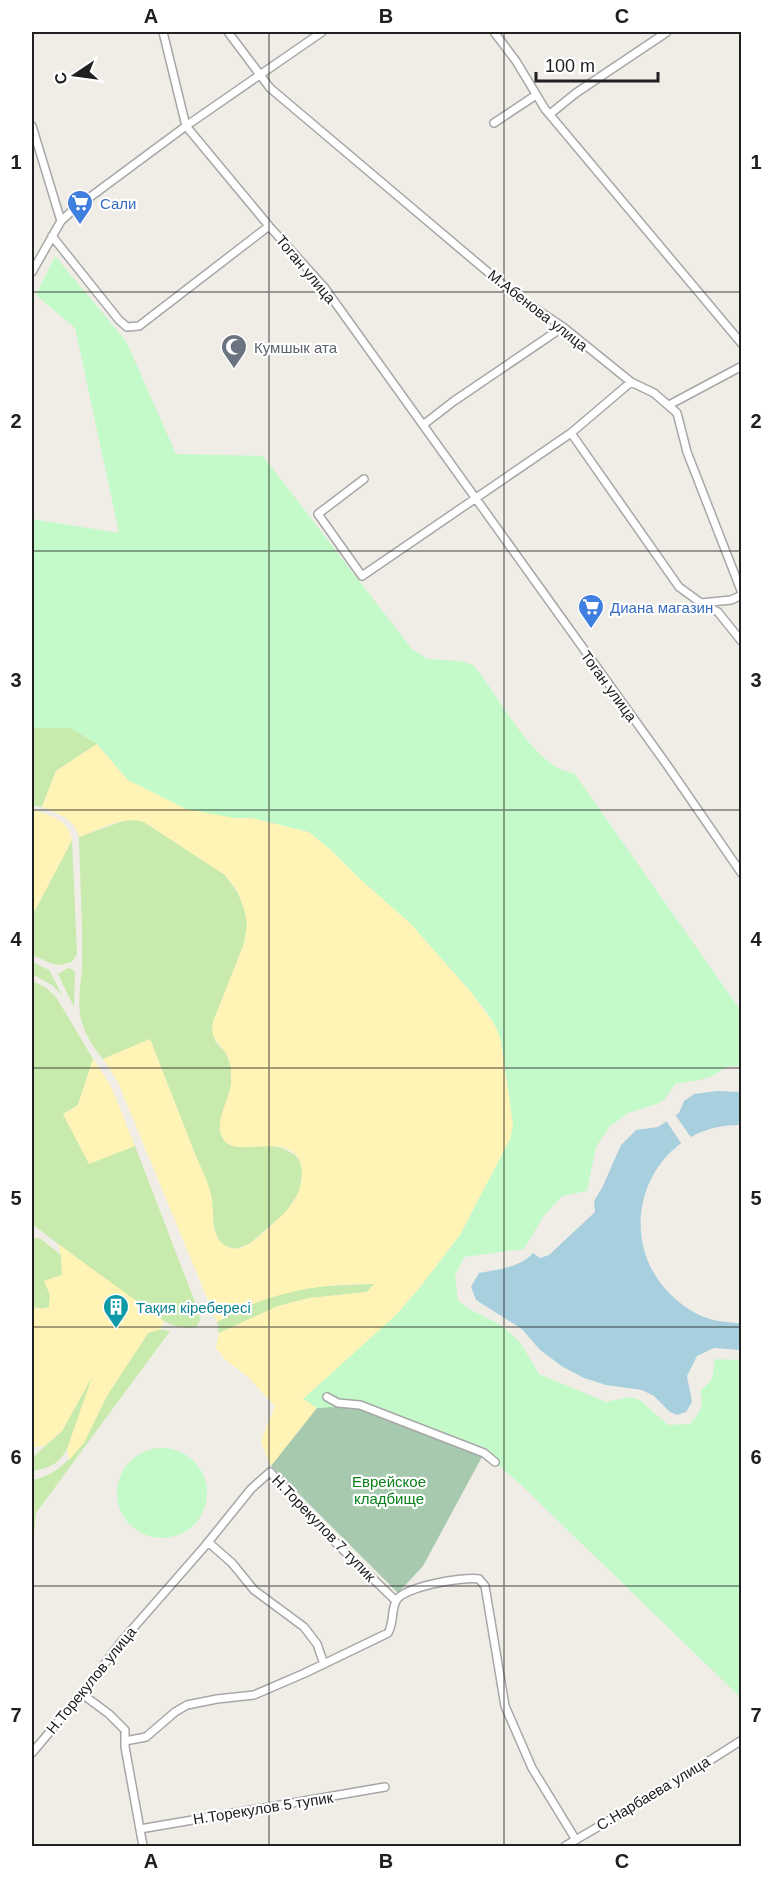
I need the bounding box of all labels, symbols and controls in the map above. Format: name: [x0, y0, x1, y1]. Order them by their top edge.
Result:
text: A: [144, 5, 158, 27]
text: B: [379, 5, 393, 27]
text: C: [615, 5, 629, 27]
north arrow: [45, 45, 105, 105]
scale bar: [536, 45, 658, 83]
text: 100 m: [545, 56, 595, 76]
text: С: [51, 70, 70, 86]
text: 1: [10, 151, 22, 173]
text: 1: [750, 151, 762, 173]
supermarket icon: Сали: [65, 188, 95, 226]
place label: Сали: [100, 195, 136, 212]
street label: Тоган улица: [273, 232, 340, 307]
street label: М.Абенова улица: [485, 266, 592, 355]
mosque icon: Кумшык ата: [219, 332, 249, 370]
place label: Кумшык ата: [254, 339, 338, 356]
text: 2: [10, 410, 22, 432]
text: 2: [750, 410, 762, 432]
supermarket icon: Диана магазин: [576, 592, 606, 630]
place label: Диана магазин: [610, 599, 713, 616]
street label: Тоган улица: [578, 647, 641, 725]
text: 3: [10, 669, 22, 691]
text: 3: [750, 669, 762, 691]
text: 4: [10, 928, 22, 950]
text: 4: [750, 928, 762, 950]
text: 5: [10, 1187, 22, 1209]
text: 5: [750, 1187, 762, 1209]
building icon: Тақия кіребересі: [101, 1292, 131, 1330]
place label: Тақия кіребересі: [136, 1299, 251, 1316]
text: 6: [10, 1446, 22, 1468]
text: 6: [750, 1446, 762, 1468]
street label: Н.Торекулов 7 тупик: [269, 1471, 380, 1585]
park label: Еврейское кладбище: [352, 1473, 426, 1507]
street label: Н.Торекулов улица: [43, 1623, 140, 1737]
text: 7: [10, 1704, 22, 1726]
text: 7: [750, 1704, 762, 1726]
street label: С.Нарбаева улица: [593, 1752, 713, 1834]
street label: Н.Торекулов 5 тупик: [192, 1788, 335, 1827]
text: A: [144, 1850, 158, 1872]
text: B: [379, 1850, 393, 1872]
text: C: [615, 1850, 629, 1872]

